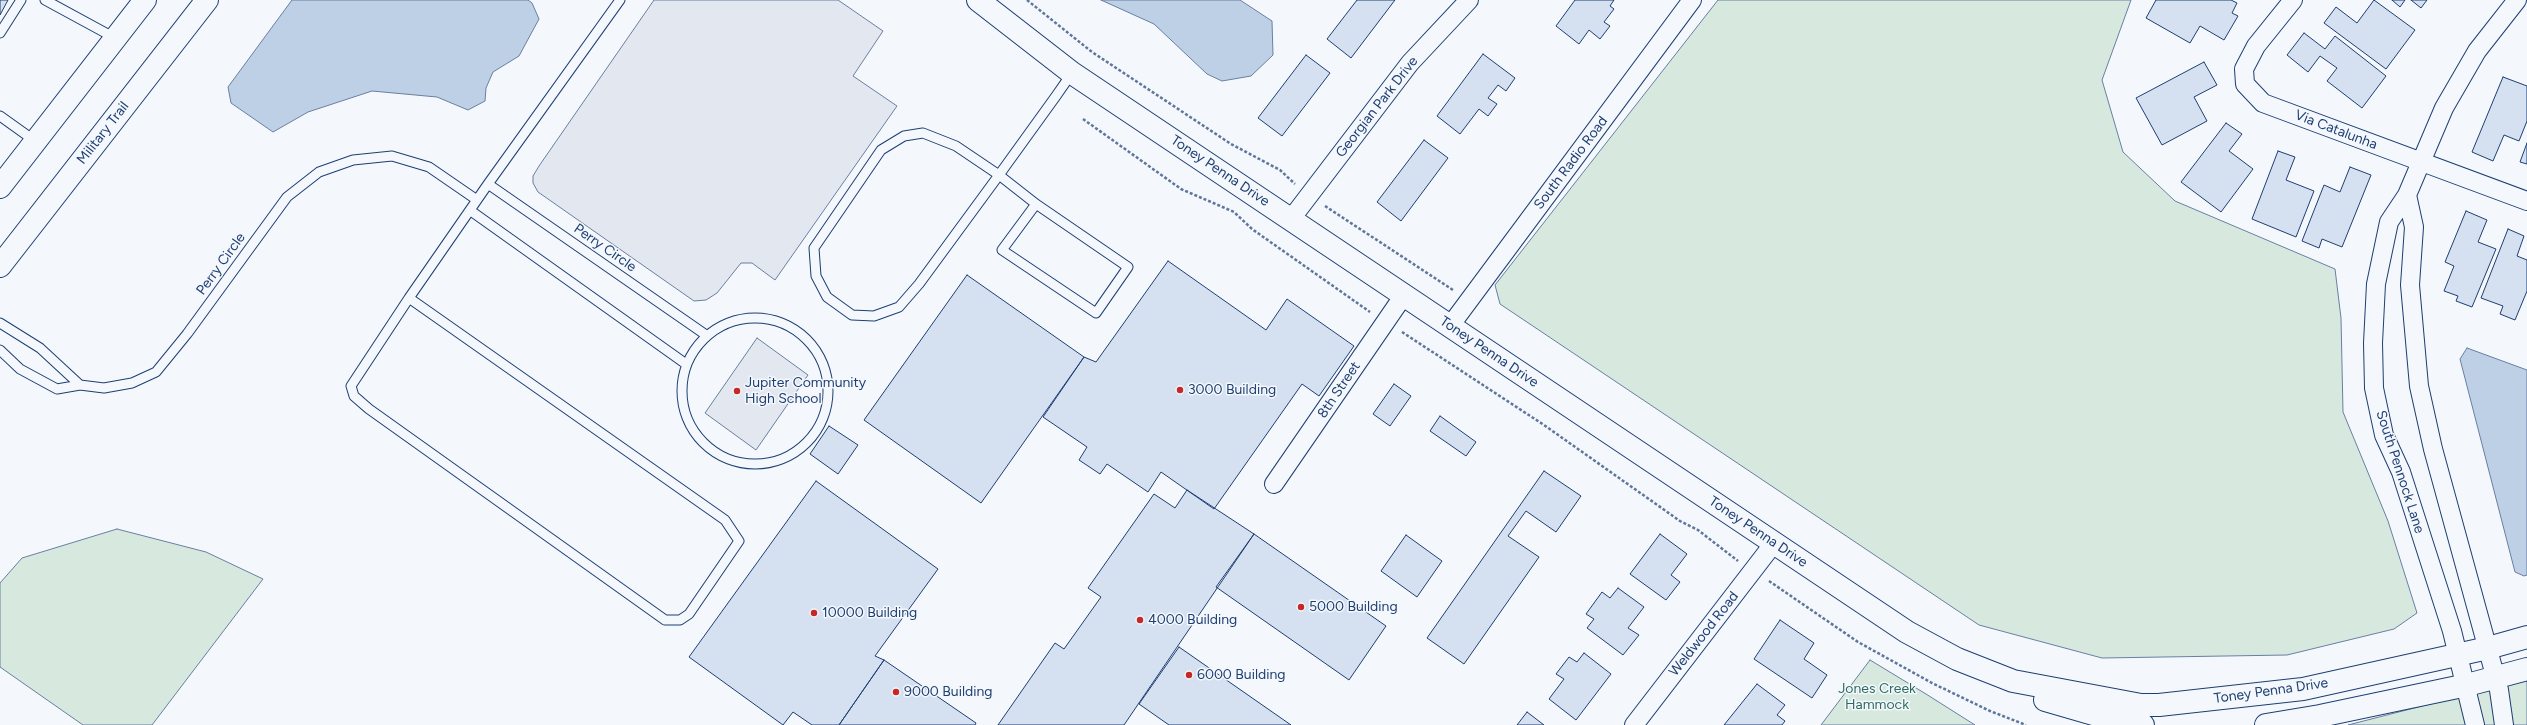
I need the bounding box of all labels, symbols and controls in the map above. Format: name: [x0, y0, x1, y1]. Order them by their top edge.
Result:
street label: Georgian Park Drive: [1332, 53, 1422, 161]
street label: Military Trail: [73, 98, 133, 168]
street label: Via Catalunha: [2292, 107, 2380, 153]
street label: South Radio Road: [1531, 113, 1611, 213]
street label: Toney Penna Drive: [1168, 132, 1272, 210]
street label: Perry Circle: [571, 220, 639, 276]
street label: Perry Circle: [193, 230, 249, 298]
street label: Toney Penna Drive: [1437, 313, 1541, 391]
street label: 8th Street: [1314, 359, 1364, 421]
place label: Jupiter Community High School: [745, 375, 866, 408]
place label: 3000 Building: [1188, 382, 1276, 398]
marker: 3000 Building: [1175, 385, 1185, 395]
marker: Jupiter Community High School: [732, 386, 742, 396]
street label: South Pennock Lane: [2372, 408, 2428, 536]
street label: Toney Penna Drive: [1706, 493, 1810, 571]
street label: Weldwood Road: [1666, 588, 1742, 680]
place label: 5000 Building: [1309, 599, 1398, 615]
marker: 5000 Building: [1296, 602, 1306, 612]
place label: 10000 Building: [822, 605, 917, 621]
marker: 10000 Building: [809, 608, 819, 618]
place label: 4000 Building: [1148, 612, 1237, 628]
marker: 4000 Building: [1135, 615, 1145, 625]
place label: 6000 Building: [1197, 667, 1285, 683]
marker: 6000 Building: [1184, 670, 1194, 680]
street label: Toney Penna Drive: [2213, 675, 2329, 707]
park label: Jones Creek Hammock: [1838, 681, 1916, 714]
place label: 9000 Building: [904, 684, 992, 700]
marker: 9000 Building: [891, 687, 901, 697]

